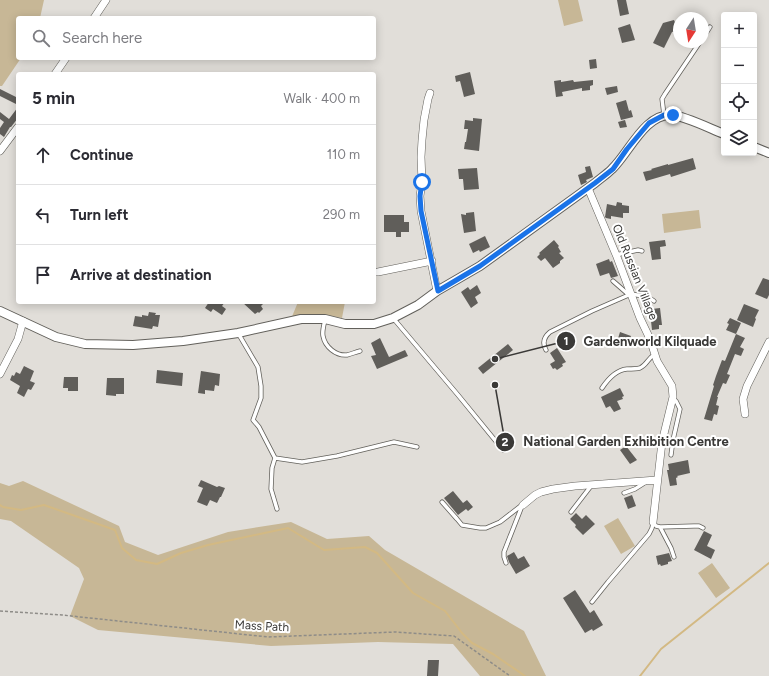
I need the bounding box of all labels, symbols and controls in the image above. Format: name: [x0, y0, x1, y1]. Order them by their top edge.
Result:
north arrow: [673, 12, 709, 48]
map controls: [721, 12, 757, 156]
button: +: [721, 12, 757, 48]
search box: [16, 16, 376, 60]
icon: search: [30, 27, 52, 49]
text: Search here: [62, 29, 142, 47]
button: −: [721, 48, 757, 84]
button: locate: [721, 84, 757, 120]
text: 5 min: [32, 88, 75, 108]
text: Walk · 400 m: [284, 91, 360, 106]
route end: [664, 106, 682, 124]
button: layers: [721, 120, 757, 156]
icon: ahead: [32, 144, 54, 166]
text: Continue: [70, 146, 133, 164]
text: 110 m: [327, 147, 360, 162]
route start: [413, 173, 431, 191]
icon: left: [32, 204, 54, 226]
text: Turn left: [70, 206, 128, 224]
text: 290 m: [323, 207, 360, 222]
street label: Old Russian Village: [609, 222, 661, 322]
icon: arrive: [32, 264, 54, 286]
text: Arrive at destination: [70, 266, 211, 284]
callout: Gardenworld Kilquade: [556, 329, 725, 354]
text: 1: [563, 334, 569, 348]
text: Gardenworld Kilquade: [583, 334, 717, 349]
callout: National Garden Exhibition Centre: [495, 429, 736, 454]
text: National Garden Exhibition Centre: [523, 434, 729, 449]
text: 2: [502, 435, 509, 449]
street label: Mass Path: [234, 618, 290, 634]

